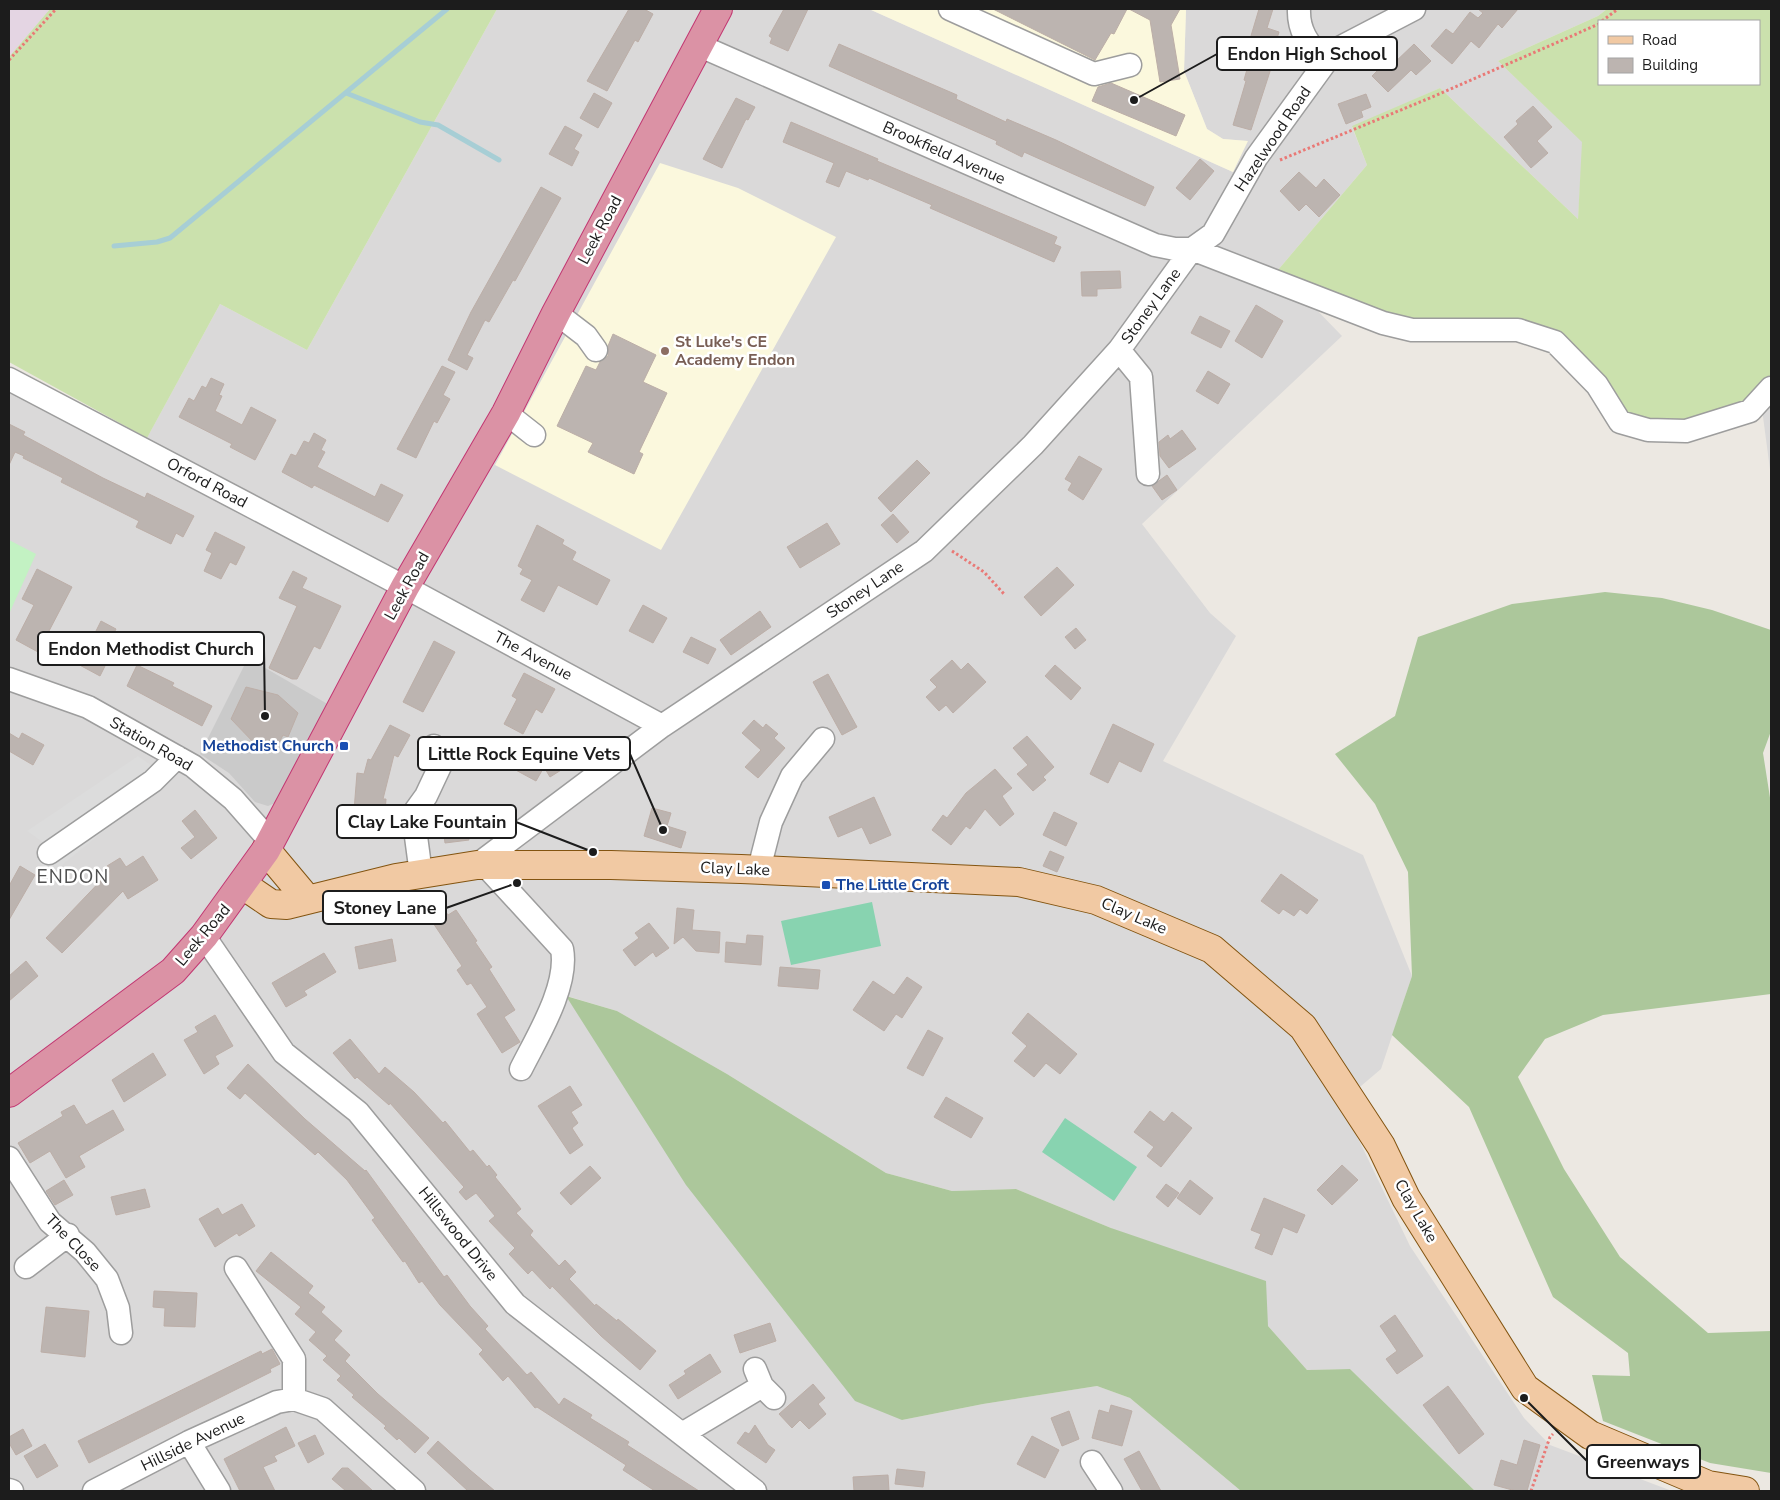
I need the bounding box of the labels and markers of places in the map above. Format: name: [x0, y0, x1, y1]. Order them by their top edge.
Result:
callout: Endon High School: [1217, 37, 1397, 70]
place label: St Luke's CE Academy Endon: [675, 331, 795, 371]
marker: St Luke's CE Academy Endon: [659, 345, 671, 357]
callout: Endon Methodist Church: [38, 632, 264, 665]
place label: Methodist Church: [202, 735, 334, 757]
callout: Little Rock Equine Vets: [418, 737, 630, 770]
marker: Methodist Church: [338, 740, 350, 752]
callout: Clay Lake Fountain: [337, 805, 516, 838]
place label: The Little Croft: [836, 874, 950, 896]
marker: The Little Croft: [820, 879, 832, 891]
callout: Stoney Lane: [323, 891, 446, 924]
callout: Greenways: [1587, 1445, 1700, 1478]

